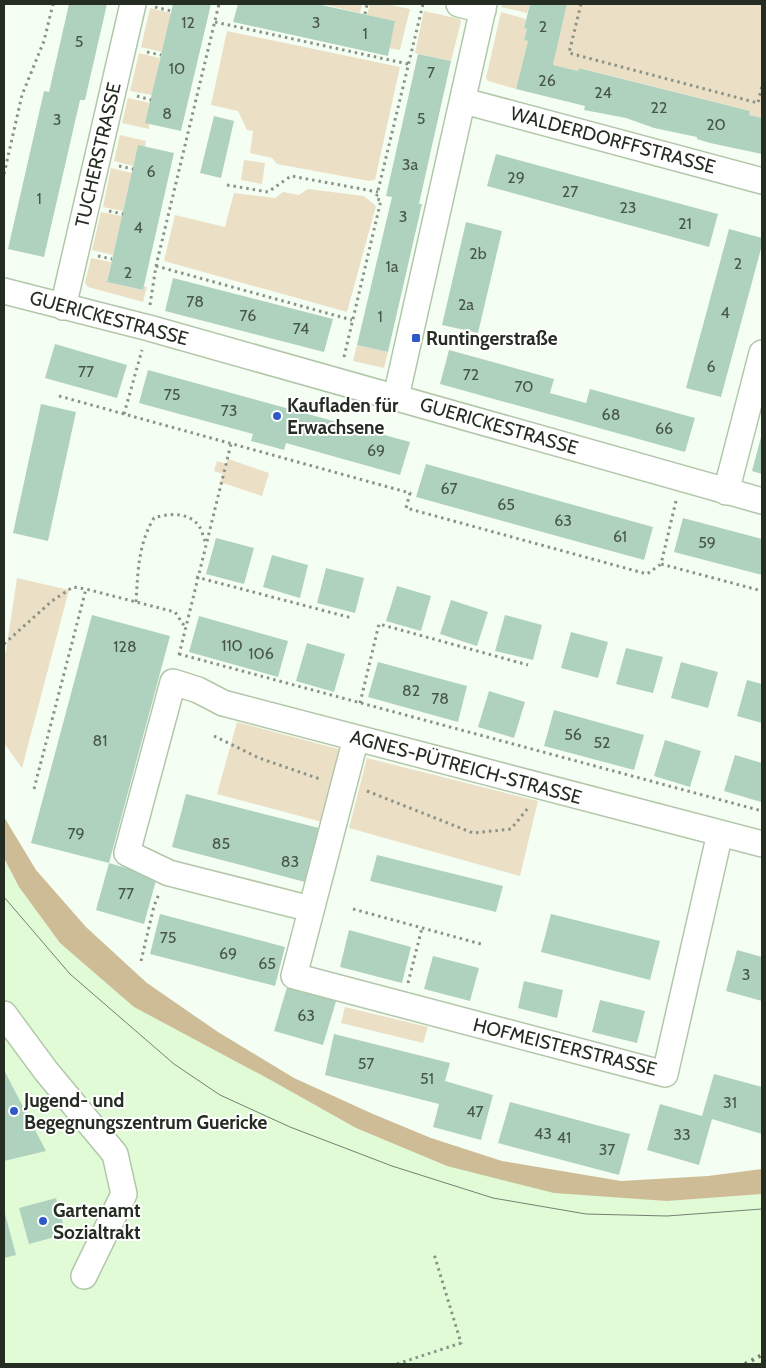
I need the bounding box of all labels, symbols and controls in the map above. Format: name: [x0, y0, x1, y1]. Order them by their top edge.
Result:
house number: 12: [181, 13, 195, 32]
house number: 3: [312, 13, 320, 32]
house number: 2: [539, 17, 547, 36]
house number: 1: [362, 24, 368, 43]
house number: 5: [75, 32, 83, 51]
house number: 10: [169, 59, 185, 78]
house number: 7: [427, 63, 435, 82]
house number: 26: [538, 71, 556, 90]
street label: TUCHERSTRASSE: [70, 80, 126, 230]
house number: 24: [594, 83, 612, 102]
house number: 22: [651, 98, 667, 117]
street label: WALDERDORFFSTRASSE: [508, 102, 718, 178]
house number: 8: [162, 104, 172, 123]
house number: 5: [417, 109, 425, 128]
house number: 3: [53, 110, 61, 129]
house number: 20: [706, 115, 726, 134]
house number: 3a: [402, 155, 418, 174]
house number: 6: [146, 162, 156, 181]
house number: 29: [507, 168, 525, 187]
house number: 27: [562, 182, 578, 201]
house number: 1: [36, 189, 42, 208]
house number: 23: [619, 198, 637, 217]
house number: 3: [399, 207, 407, 226]
house number: 21: [678, 214, 692, 233]
house number: 4: [133, 218, 143, 237]
house number: 2b: [469, 244, 487, 263]
house number: 2: [734, 254, 742, 273]
house number: 1a: [386, 257, 399, 276]
house number: 2: [124, 263, 132, 282]
street label: GUERICKESTRASSE: [27, 286, 191, 350]
house number: 78: [186, 292, 204, 311]
house number: 2a: [458, 295, 474, 314]
house number: 4: [720, 303, 730, 322]
house number: 76: [240, 306, 256, 325]
house number: 1: [377, 307, 383, 326]
house number: 74: [293, 319, 309, 338]
place label: Runtingerstraße: [426, 327, 558, 350]
marker: Runtingerstraße: [410, 332, 422, 344]
house number: 6: [706, 357, 716, 376]
house number: 77: [78, 362, 94, 381]
house number: 72: [463, 365, 479, 384]
house number: 70: [514, 377, 534, 396]
house number: 75: [164, 385, 180, 404]
street label: GUERICKESTRASSE: [417, 392, 581, 460]
place label: Kaufladen für Erwachsene: [287, 394, 399, 439]
house number: 73: [221, 401, 237, 420]
house number: 68: [602, 405, 620, 424]
marker: Kaufladen für Erwachsene: [271, 410, 283, 422]
house number: 66: [655, 419, 673, 438]
house number: 69: [367, 441, 385, 460]
house number: 67: [440, 479, 458, 498]
house number: 65: [497, 495, 515, 514]
house number: 63: [554, 511, 572, 530]
house number: 61: [613, 527, 627, 546]
house number: 59: [698, 533, 716, 552]
house number: 110: [221, 636, 243, 655]
house number: 128: [113, 637, 137, 656]
house number: 106: [248, 644, 274, 663]
house number: 82: [402, 681, 420, 700]
house number: 78: [431, 689, 449, 708]
street label: AGNES-PÜTREICH-STRASSE: [348, 725, 584, 809]
house number: 56: [564, 725, 582, 744]
house number: 81: [93, 731, 107, 750]
house number: 52: [593, 733, 611, 752]
house number: 79: [67, 824, 85, 843]
house number: 85: [212, 834, 230, 853]
house number: 83: [281, 852, 299, 871]
house number: 77: [118, 884, 134, 903]
house number: 75: [160, 928, 176, 947]
house number: 69: [219, 944, 237, 963]
house number: 65: [258, 954, 276, 973]
house number: 3: [742, 965, 750, 984]
house number: 63: [297, 1006, 315, 1025]
street label: HOFMEISTERSTRASSE: [471, 1013, 659, 1081]
house number: 57: [358, 1054, 374, 1073]
house number: 51: [420, 1069, 434, 1088]
place label: Jugend- und Begegnungszentrum Guericke: [23, 1089, 267, 1134]
house number: 31: [723, 1093, 737, 1112]
house number: 47: [466, 1102, 484, 1121]
marker: Jugend- und Begegnungszentrum Guericke: [8, 1105, 20, 1117]
house number: 43: [534, 1124, 552, 1143]
house number: 33: [673, 1125, 691, 1144]
house number: 41: [557, 1128, 571, 1147]
house number: 37: [599, 1140, 615, 1159]
place label: Gartenamt Sozialtrakt: [53, 1199, 141, 1244]
marker: Gartenamt Sozialtrakt: [37, 1215, 49, 1227]

